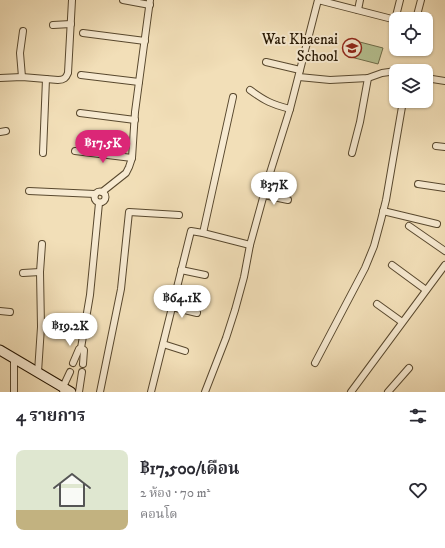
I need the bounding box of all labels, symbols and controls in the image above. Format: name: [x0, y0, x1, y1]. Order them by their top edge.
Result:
map controls: [389, 12, 433, 108]
button: locate: [389, 12, 433, 56]
place label: Wat Khaenai School: [261, 30, 338, 66]
school or university icon: Wat Khaenai School: [341, 37, 363, 59]
button: layers: [389, 64, 433, 108]
pin: ฿17.5K: [70, 130, 136, 164]
text: ฿17.5K: [84, 135, 122, 151]
pin: ฿37K: [250, 172, 298, 206]
text: ฿37K: [260, 177, 288, 193]
pin: ฿64.1K: [149, 285, 215, 319]
text: ฿64.1K: [163, 290, 201, 306]
pin: ฿19.2K: [37, 313, 103, 347]
text: ฿19.2K: [51, 318, 89, 334]
text: 4 รายการ: [16, 405, 86, 427]
icon: filters: [407, 405, 429, 427]
text: ฿17,500/เดือน: [140, 458, 240, 480]
icon: home: [48, 466, 96, 514]
icon: heart: [407, 479, 429, 501]
text: 2 ห้อง · 70 m²: [140, 485, 210, 501]
text: คอนโด: [140, 506, 178, 522]

